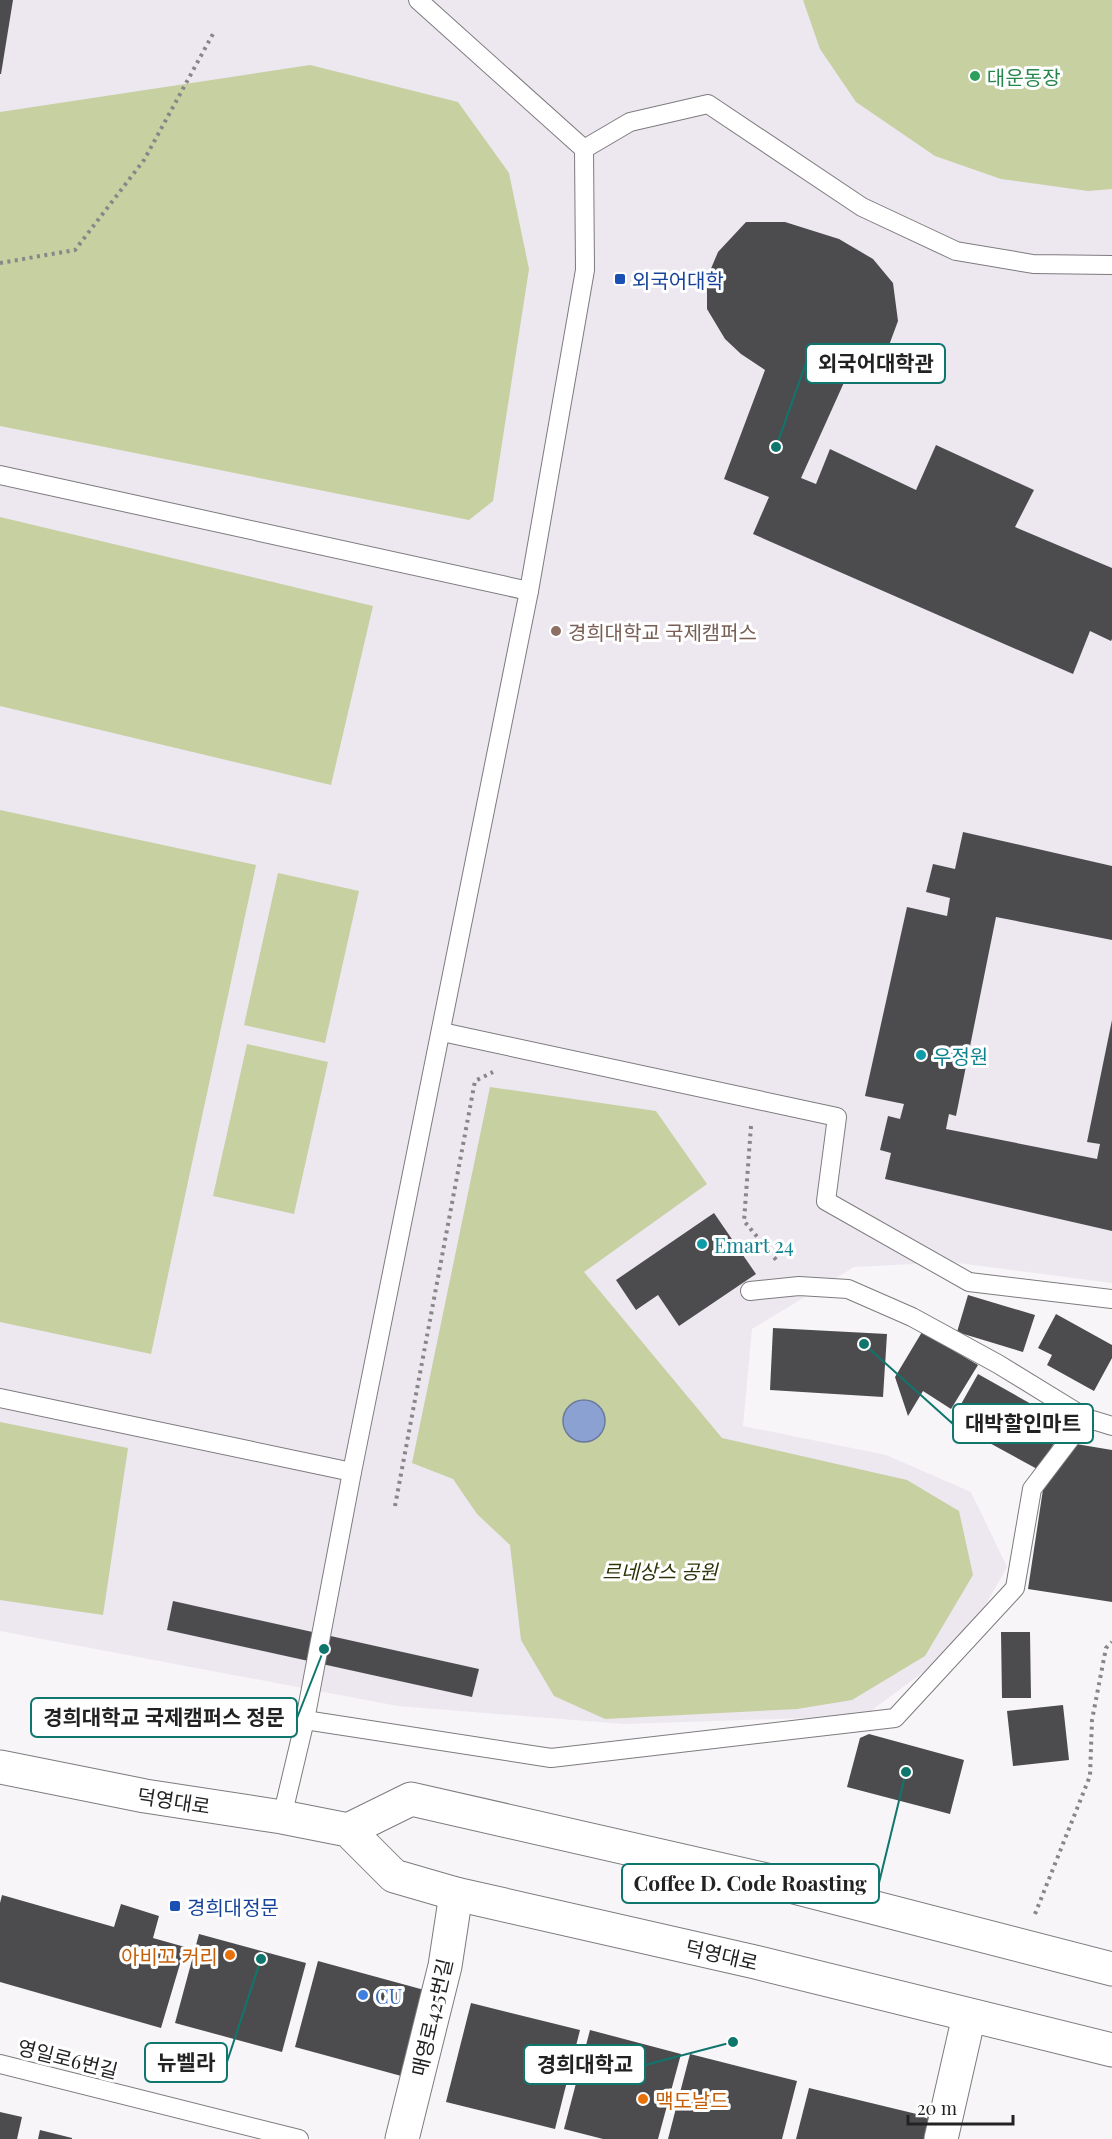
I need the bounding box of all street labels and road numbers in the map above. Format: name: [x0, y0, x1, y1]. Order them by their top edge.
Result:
street label: 덕영대로: [136, 1781, 212, 1819]
street label: 덕영대로: [683, 1933, 761, 1975]
street label: 매영로425번길: [404, 1956, 458, 2078]
street label: 영일로6번길: [15, 2033, 121, 2083]

